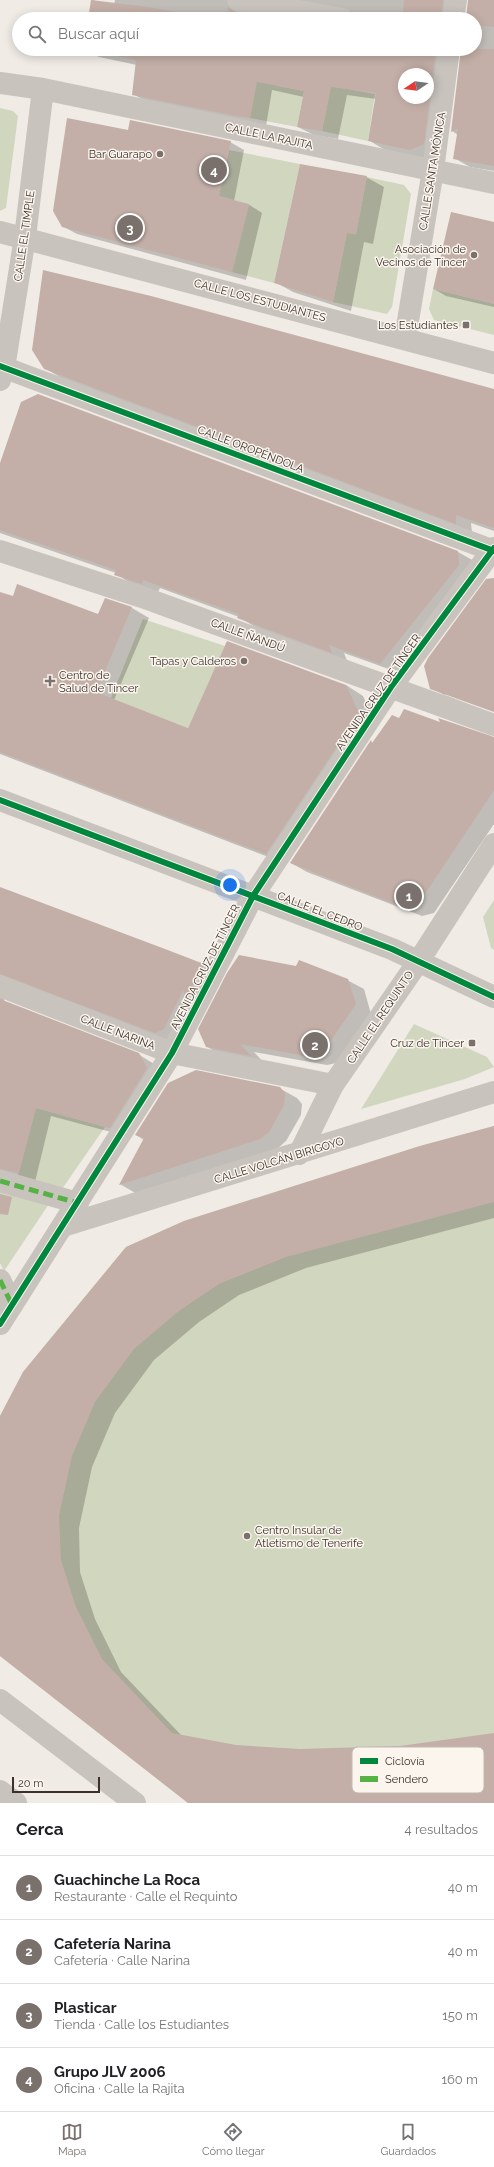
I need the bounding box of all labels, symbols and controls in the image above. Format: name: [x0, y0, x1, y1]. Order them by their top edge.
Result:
search box: [12, 12, 482, 56]
icon: search: [26, 23, 48, 45]
text: Buscar aquí: [58, 25, 139, 43]
north arrow: [398, 68, 434, 104]
street label: CALLE SANTA MÓNICA: [416, 110, 448, 231]
street label: CALLE LA RAJITA: [224, 121, 315, 152]
place label: Bar Guarapo: [89, 148, 152, 161]
marker: Bar Guarapo: [155, 149, 165, 159]
pin: 4: [201, 155, 227, 185]
street label: CALLE EL TIMPLE: [12, 190, 37, 282]
pin: 3: [117, 213, 143, 243]
place label: Asociación de Vecinos de Tíncer: [376, 243, 467, 269]
marker: Asociación de Vecinos de Tíncer: [469, 250, 479, 260]
street label: CALLE LOS ESTUDIANTES: [193, 277, 328, 324]
place label: Los Estudiantes: [378, 319, 458, 332]
marker: Los Estudiantes: [461, 320, 471, 330]
street label: CALLE OROPÉNDOLA: [196, 422, 307, 476]
street label: CALLE ÑANDÚ: [209, 615, 287, 655]
street label: AVENIDA CRUZ DE TÍNCER: [332, 631, 424, 753]
place label: Tapas y Calderos: [150, 655, 236, 668]
marker: Tapas y Calderos: [239, 656, 249, 666]
place label: Centro de Salud de Tíncer: [59, 669, 139, 695]
marker: Centro de Salud de Tíncer: [44, 675, 56, 687]
your location: [220, 875, 240, 895]
pin: 1: [396, 881, 422, 911]
street label: CALLE EL CEDRO: [275, 889, 364, 934]
street label: AVENIDA CRUZ DE TÍNCER: [167, 902, 243, 1032]
street label: CALLE EL REQUINTO: [345, 968, 416, 1066]
street label: CALLE NARINA: [79, 1012, 158, 1053]
pin: 2: [302, 1030, 328, 1060]
place label: Cruz de Tincer: [390, 1037, 464, 1050]
marker: Cruz de Tincer: [467, 1038, 477, 1048]
street label: CALLE VOLCÁN BIRIGOYO: [212, 1134, 346, 1186]
place label: Centro Insular de Atletismo de Tenerife: [255, 1524, 363, 1550]
marker: Centro Insular de Atletismo de Tenerife: [242, 1531, 252, 1541]
legend: [352, 1747, 484, 1793]
text: Ciclovía: [385, 1755, 425, 1768]
text: Sendero: [385, 1773, 429, 1786]
scale bar: [12, 1775, 100, 1794]
text: 20 m: [18, 1777, 43, 1790]
text: Cerca: [16, 1819, 64, 1839]
text: 4 resultados: [405, 1822, 478, 1837]
text: Guachinche La Roca: [54, 1871, 200, 1889]
text: 1: [26, 1880, 32, 1895]
text: 40 m: [448, 1880, 478, 1895]
text: Restaurante · Calle el Requinto: [54, 1889, 238, 1904]
text: Cafetería Narina: [54, 1935, 171, 1953]
text: 2: [25, 1944, 33, 1959]
text: 40 m: [448, 1944, 478, 1959]
text: Cafetería · Calle Narina: [54, 1953, 190, 1968]
text: Plasticar: [54, 1999, 117, 2017]
text: 3: [25, 2008, 33, 2023]
text: 150 m: [442, 2008, 478, 2023]
text: Tienda · Calle los Estudiantes: [54, 2017, 229, 2032]
text: Grupo JLV 2006: [54, 2063, 166, 2081]
text: 4: [25, 2072, 33, 2087]
text: 160 m: [441, 2072, 478, 2087]
text: Oficina · Calle la Rajita: [54, 2081, 185, 2096]
tab: Mapa: [58, 2121, 86, 2158]
tab: Cómo llegar: [202, 2121, 265, 2158]
tab: Guardados: [380, 2121, 436, 2158]

